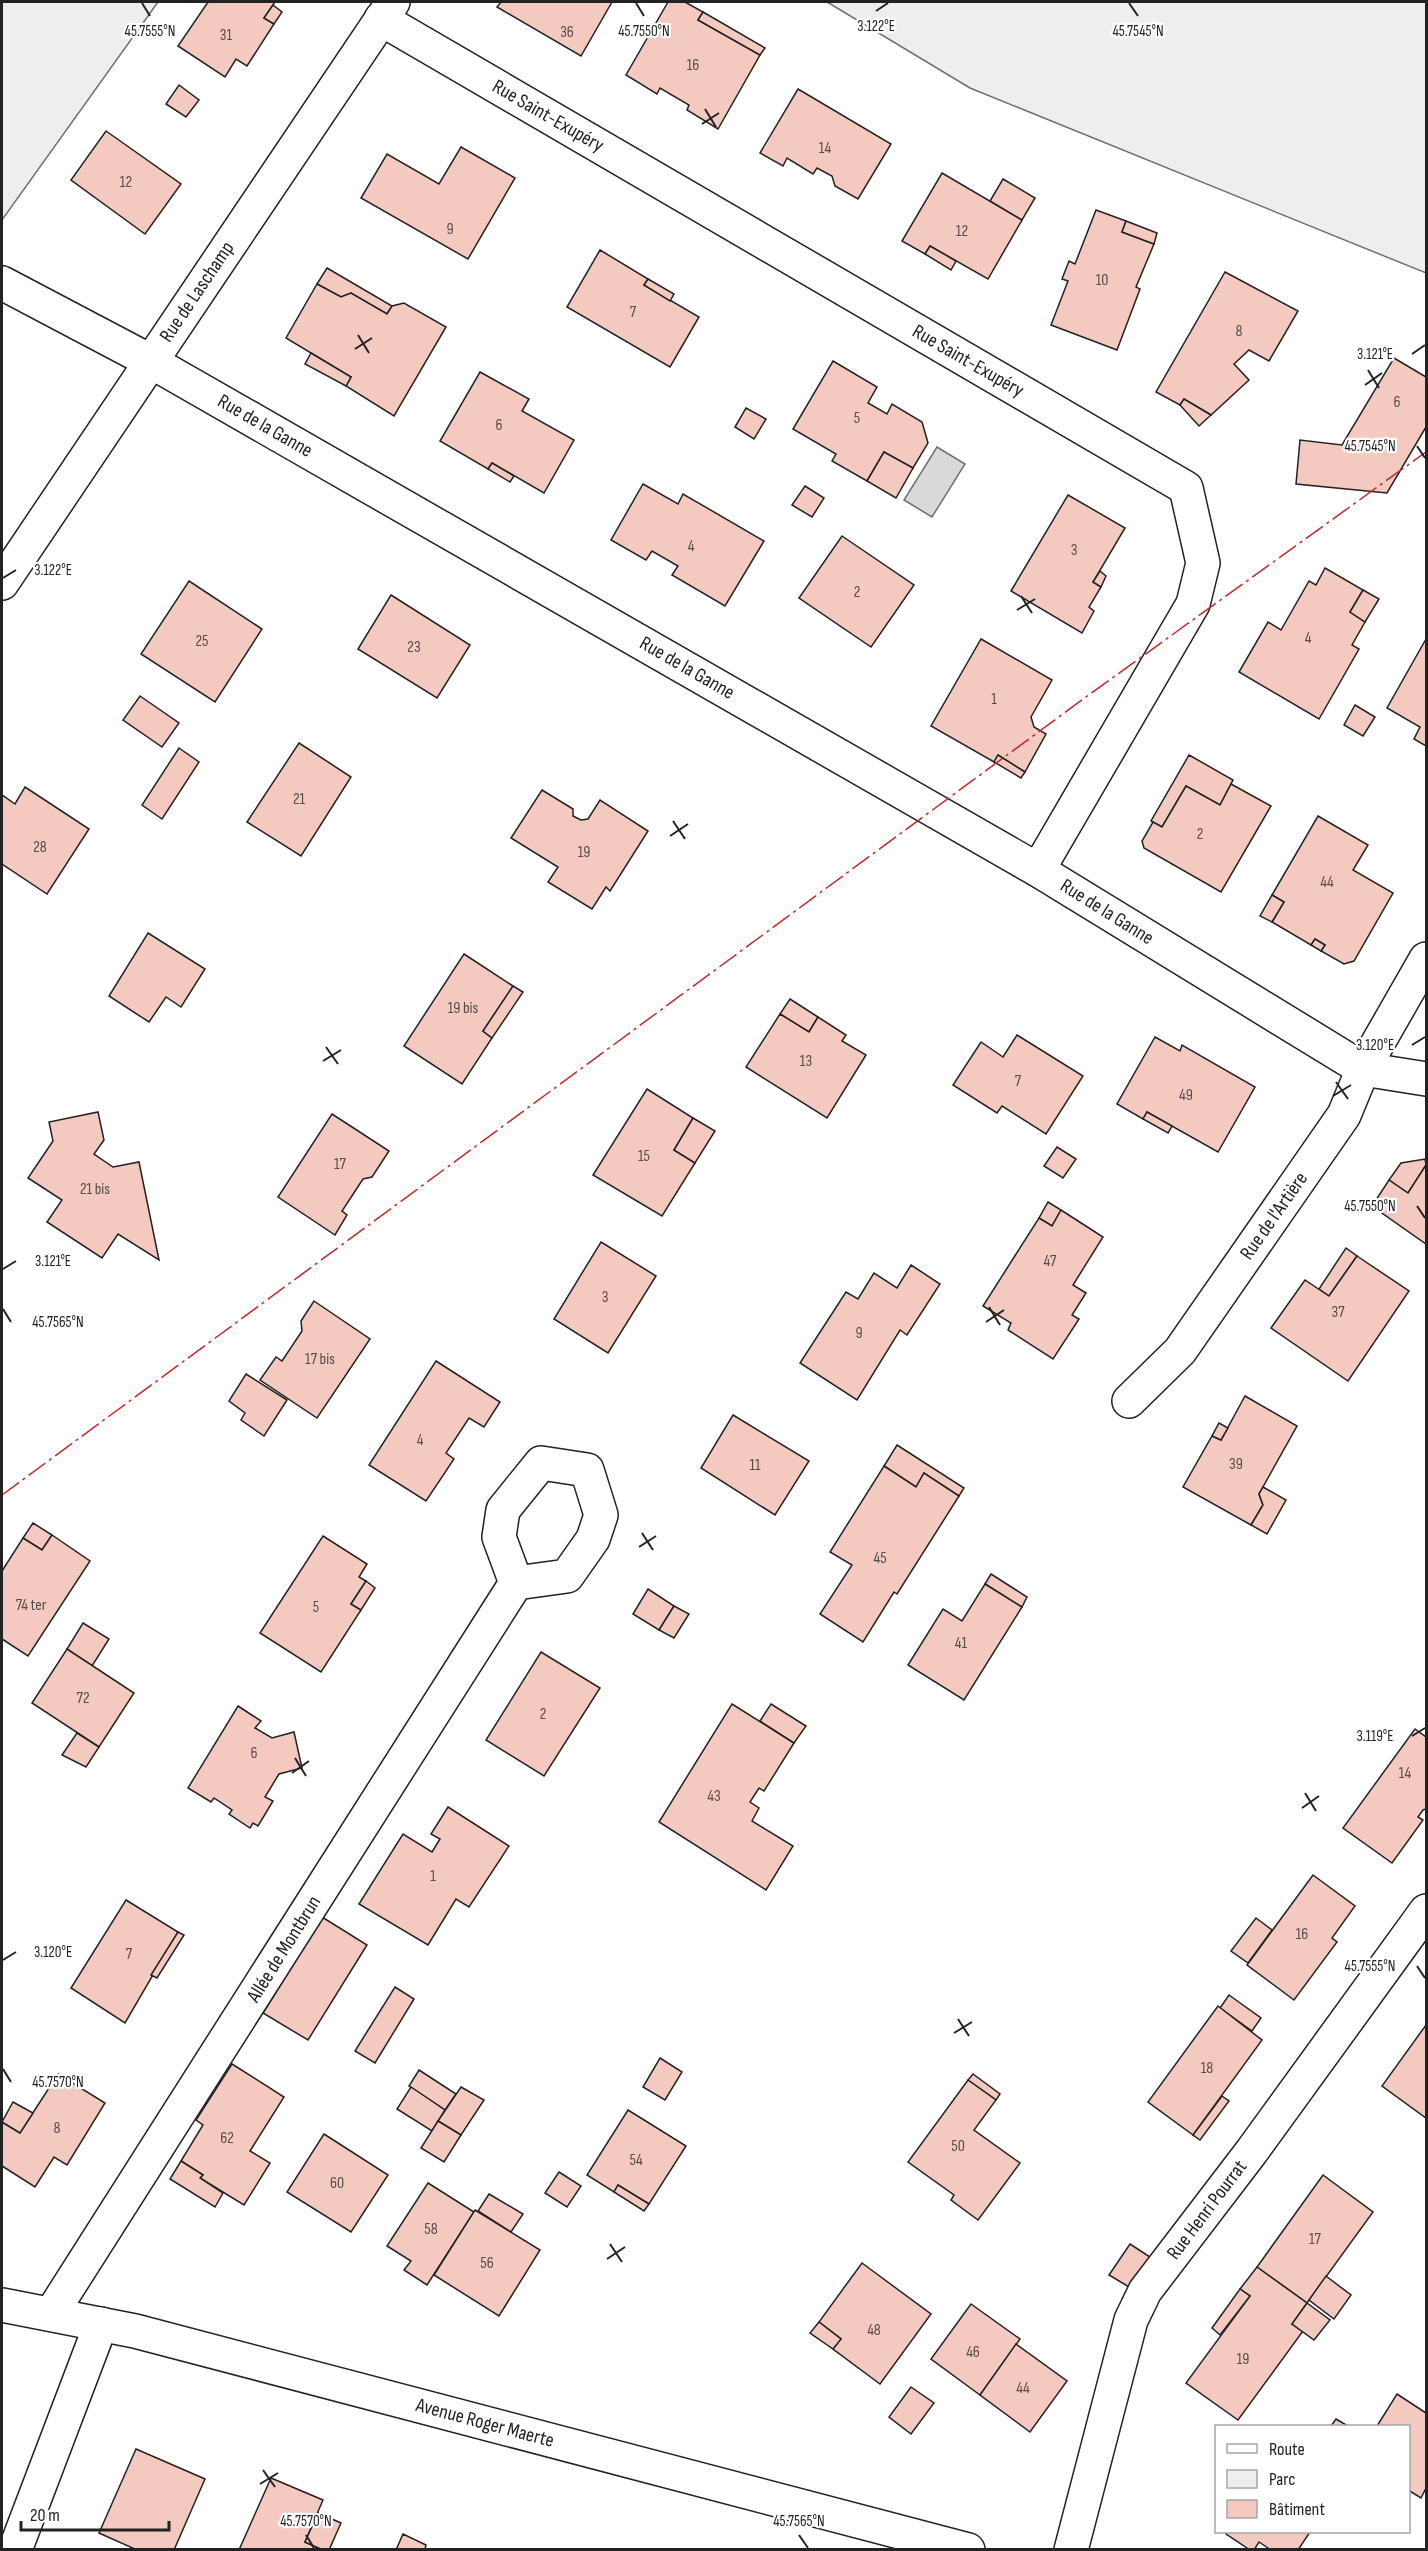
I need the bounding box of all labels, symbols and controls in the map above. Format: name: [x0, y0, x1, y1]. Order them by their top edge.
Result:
text: 3.122°E: [857, 17, 895, 36]
text: 45.7555°N: [125, 22, 175, 41]
text: 45.7550°N: [618, 22, 670, 41]
text: 45.7545°N: [1112, 22, 1164, 41]
house number: 36: [560, 23, 574, 42]
house number: 31: [220, 26, 233, 45]
house number: 16: [687, 56, 699, 75]
street label: Rue Saint-Exupéry: [488, 74, 608, 158]
house number: 14: [819, 139, 831, 158]
house number: 12: [120, 173, 132, 192]
house number: 9: [446, 220, 454, 239]
house number: 12: [956, 222, 968, 241]
street label: Rue de Laschamp: [155, 237, 239, 347]
house number: 10: [1096, 271, 1108, 290]
house number: 7: [630, 303, 637, 322]
street label: Rue Saint-Exupéry: [908, 319, 1028, 403]
house number: 8: [1235, 322, 1243, 341]
text: 3.121°E: [1357, 345, 1393, 364]
street label: Rue de la Ganne: [213, 389, 317, 463]
house number: 6: [1393, 393, 1401, 412]
house number: 5: [854, 409, 860, 428]
house number: 6: [495, 416, 503, 435]
text: 45.7545°N: [1344, 437, 1396, 456]
house number: 4: [688, 537, 695, 556]
house number: 3: [1071, 541, 1077, 560]
text: 3.122°E: [34, 561, 72, 580]
house number: 2: [854, 583, 860, 602]
house number: 4: [1305, 629, 1312, 648]
street label: Rue de la Ganne: [635, 631, 739, 705]
house number: 25: [195, 632, 209, 651]
house number: 23: [407, 638, 421, 657]
house number: 1: [991, 690, 997, 709]
house number: 21: [293, 790, 306, 809]
house number: 2: [1197, 825, 1203, 844]
house number: 28: [33, 838, 47, 857]
house number: 19: [578, 843, 590, 862]
house number: 44: [1320, 873, 1334, 892]
street label: Rue de la Ganne: [1056, 874, 1158, 950]
house number: 19 bis: [448, 999, 479, 1018]
text: 3.120°E: [1356, 1036, 1394, 1055]
house number: 13: [800, 1052, 812, 1071]
house number: 7: [1015, 1072, 1022, 1091]
house number: 49: [1179, 1086, 1193, 1105]
house number: 15: [638, 1147, 650, 1166]
house number: 17: [334, 1155, 347, 1174]
street label: Rue de l'Artière: [1235, 1168, 1313, 1264]
house number: 21 bis: [80, 1180, 110, 1199]
text: 45.7550°N: [1344, 1197, 1396, 1216]
text: 3.121°E: [35, 1252, 71, 1271]
house number: 47: [1044, 1252, 1057, 1271]
house number: 3: [602, 1288, 608, 1307]
house number: 37: [1331, 1303, 1345, 1322]
text: 45.7565°N: [32, 1313, 84, 1332]
house number: 9: [855, 1324, 863, 1343]
house number: 17 bis: [305, 1350, 335, 1369]
house number: 4: [417, 1431, 424, 1450]
house number: 39: [1229, 1455, 1243, 1474]
house number: 11: [749, 1456, 761, 1475]
house number: 45: [873, 1549, 887, 1568]
house number: 74 ter: [16, 1596, 47, 1615]
house number: 5: [313, 1598, 319, 1617]
house number: 41: [955, 1634, 968, 1653]
house number: 72: [77, 1689, 89, 1708]
house number: 2: [540, 1705, 546, 1724]
text: 3.119°E: [1356, 1727, 1394, 1746]
house number: 6: [250, 1744, 258, 1763]
house number: 14: [1399, 1764, 1411, 1783]
house number: 43: [707, 1787, 721, 1806]
house number: 1: [430, 1867, 436, 1886]
street label: Allée de Montbrun: [241, 1891, 326, 2008]
house number: 16: [1296, 1925, 1308, 1944]
text: 3.120°E: [34, 1943, 72, 1962]
house number: 7: [126, 1945, 133, 1964]
text: 45.7555°N: [1345, 1957, 1395, 1976]
house number: 18: [1201, 2059, 1213, 2078]
text: 45.7570°N: [32, 2073, 84, 2092]
house number: 8: [53, 2119, 61, 2138]
house number: 62: [220, 2129, 234, 2148]
house number: 50: [951, 2137, 965, 2156]
house number: 54: [629, 2151, 643, 2170]
street label: Rue Henri Pourrat: [1162, 2156, 1252, 2264]
house number: 60: [330, 2174, 344, 2193]
house number: 58: [424, 2220, 438, 2239]
house number: 17: [1309, 2230, 1322, 2249]
house number: 56: [480, 2254, 494, 2273]
house number: 48: [867, 2321, 881, 2340]
house number: 46: [966, 2343, 980, 2362]
house number: 19: [1237, 2350, 1249, 2369]
house number: 44: [1016, 2379, 1030, 2398]
street label: Avenue Roger Maerte: [412, 2393, 557, 2453]
legend: [1215, 2425, 1410, 2533]
text: Route: [1269, 2439, 1305, 2460]
text: Parc: [1269, 2469, 1295, 2490]
scale bar: [21, 2494, 170, 2532]
text: Bâtiment: [1269, 2499, 1325, 2520]
text: 20 m: [30, 2505, 60, 2526]
text: 45.7570°N: [280, 2512, 332, 2531]
text: 45.7565°N: [773, 2512, 825, 2531]

